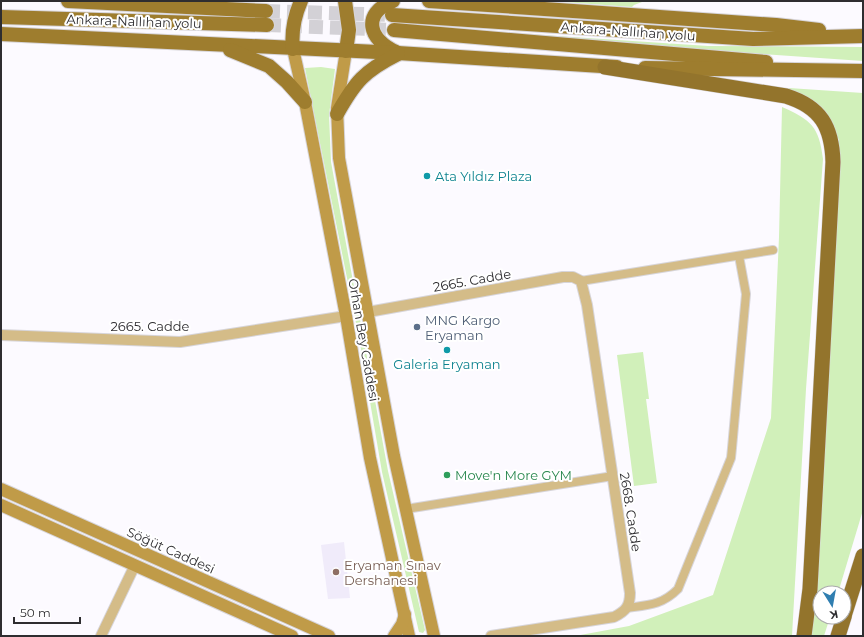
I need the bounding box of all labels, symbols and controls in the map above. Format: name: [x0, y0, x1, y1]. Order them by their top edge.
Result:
street label: Ankara-Nallıhan yolu: [66, 11, 202, 31]
street label: Ankara-Nallıhan yolu: [560, 18, 696, 44]
place label: Ata Yıldız Plaza: [435, 168, 532, 184]
marker: Ata Yıldız Plaza: [422, 171, 432, 181]
street label: 2665. Cadde: [432, 265, 512, 295]
street label: Orhan Bey Caddesi: [345, 277, 383, 403]
place label: MNG Kargo Eryaman: [425, 312, 500, 343]
street label: 2665. Cadde: [111, 318, 190, 334]
marker: MNG Kargo Eryaman: [412, 322, 422, 332]
marker: Galeria Eryaman: [442, 345, 452, 355]
place label: Galeria Eryaman: [393, 356, 501, 372]
place label: Move'n More GYM: [455, 467, 572, 483]
marker: Move'n More GYM: [442, 470, 452, 480]
street label: 2668. Cadde: [617, 471, 645, 553]
street label: Söğüt Caddesi: [125, 523, 217, 577]
place label: Eryaman Sınav Dershanesi: [344, 557, 442, 588]
marker: Eryaman Sınav Dershanesi: [331, 567, 341, 577]
north arrow: [812, 585, 852, 625]
scale bar: [14, 599, 80, 625]
text: 50 m: [20, 605, 51, 620]
text: K: [828, 607, 839, 623]

